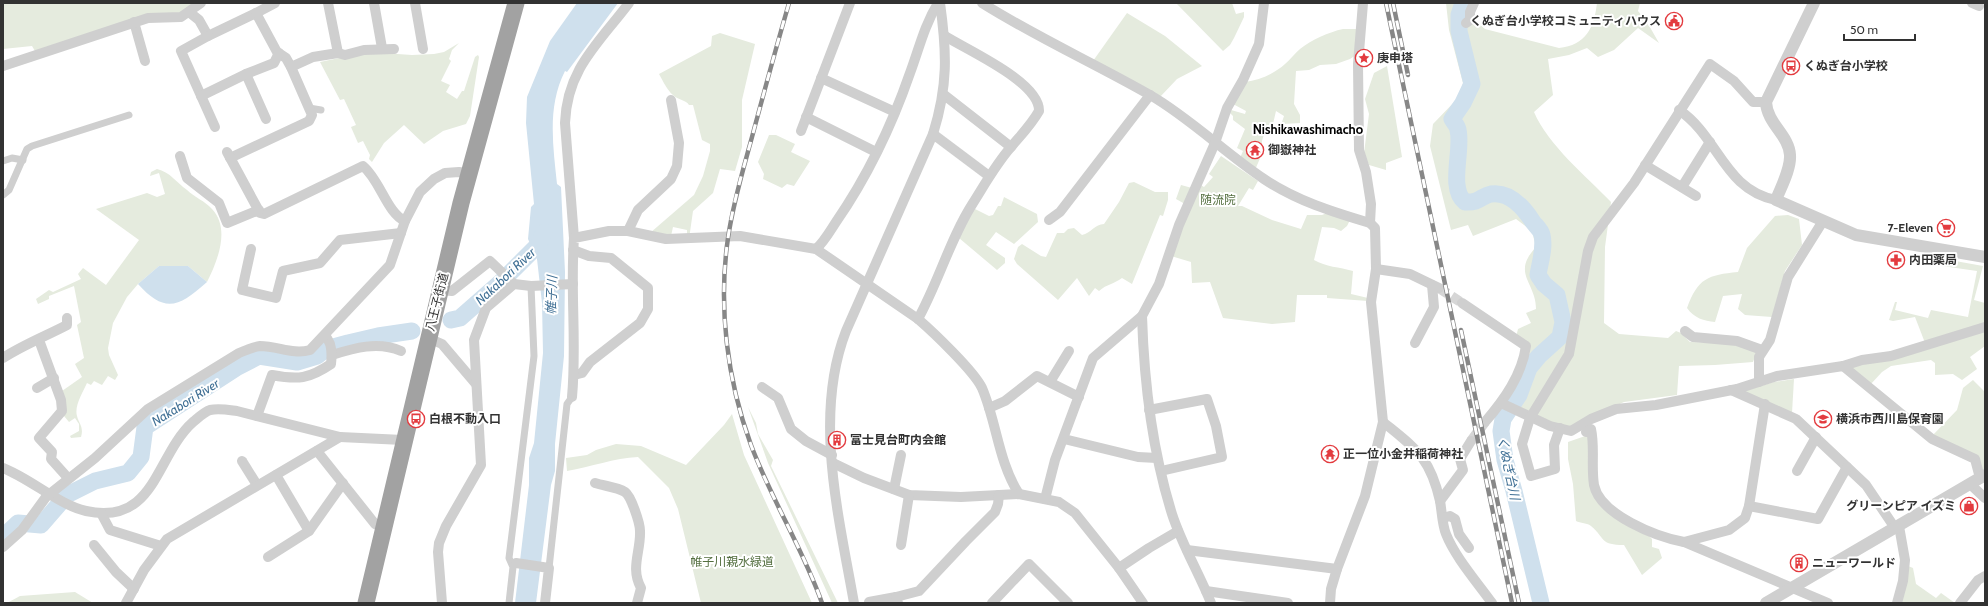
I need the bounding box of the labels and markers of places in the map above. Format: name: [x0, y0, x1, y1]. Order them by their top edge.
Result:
public building icon: くぬぎ台小学校コミュニティハウス: [1664, 11, 1684, 31]
place label: くぬぎ台小学校コミュニティハウス: [1470, 13, 1661, 28]
place icon: 庚申塔: [1354, 48, 1374, 68]
place label: 庚申塔: [1377, 50, 1413, 65]
bus stop icon: くぬぎ台小学校: [1781, 56, 1801, 76]
place label: くぬぎ台小学校: [1804, 58, 1888, 73]
temple icon: 御嶽神社: [1245, 140, 1265, 160]
place label: 御嶽神社: [1268, 142, 1316, 157]
supermarket icon: 7-Eleven: [1936, 218, 1956, 238]
place label: 7-Eleven: [1887, 220, 1933, 235]
pharmacy icon: 内田薬局: [1886, 250, 1906, 270]
place label: 内田薬局: [1909, 252, 1957, 267]
bus stop icon: 白根不動入口: [406, 409, 426, 429]
school or university icon: 横浜市西川島保育園: [1813, 409, 1833, 429]
place label: 白根不動入口: [429, 411, 501, 426]
place label: 横浜市西川島保育園: [1836, 411, 1944, 426]
building icon: 富士見台町内会館: [827, 430, 847, 450]
place label: 富士見台町内会館: [850, 432, 946, 447]
temple icon: 正一位小金井稲荷神社: [1320, 444, 1340, 464]
place label: 正一位小金井稲荷神社: [1343, 446, 1463, 461]
shop icon: グリーンピア イズミ: [1959, 496, 1979, 516]
place label: グリーンピア イズミ: [1846, 498, 1956, 513]
building icon: ニューワールド: [1789, 553, 1809, 573]
place label: ニューワールド: [1812, 555, 1896, 570]

